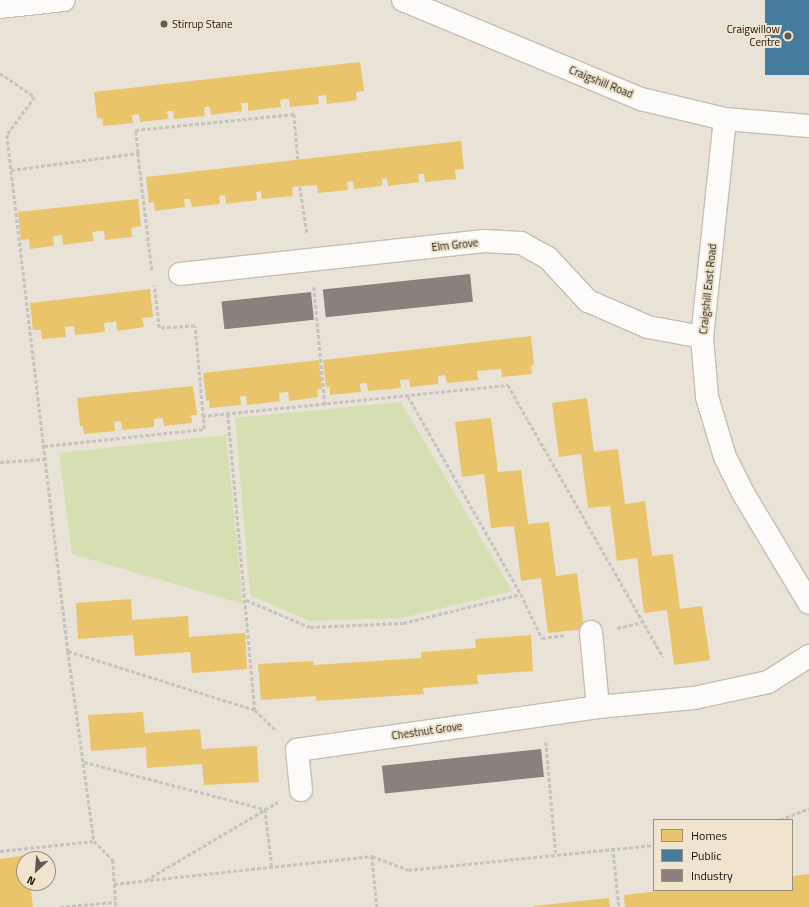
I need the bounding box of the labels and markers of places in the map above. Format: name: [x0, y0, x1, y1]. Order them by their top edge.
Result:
place label: Stirrup Stane: [172, 17, 232, 31]
marker: Stirrup Stane: [159, 19, 169, 29]
place label: Craigwillow Centre: [727, 23, 780, 49]
marker: Craigwillow Centre: [783, 31, 793, 41]

